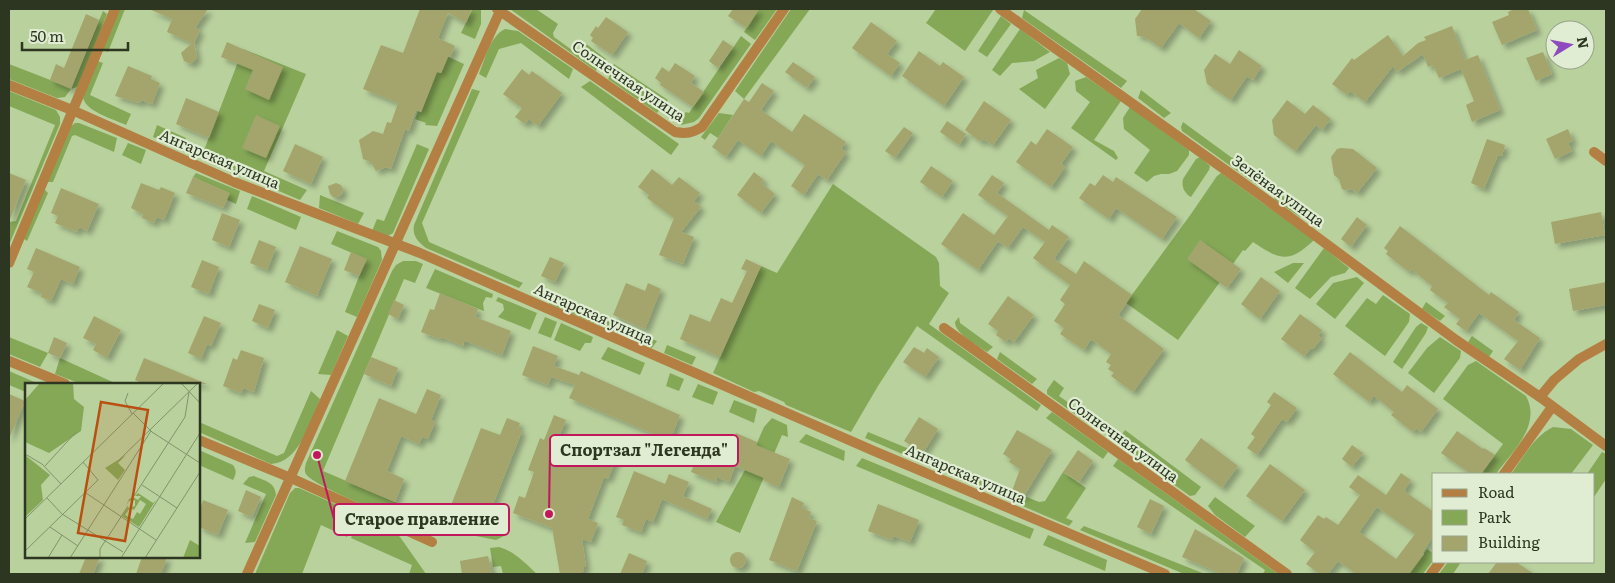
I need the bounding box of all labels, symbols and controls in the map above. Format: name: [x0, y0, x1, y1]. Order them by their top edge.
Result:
scale bar: [22, 20, 129, 52]
north arrow: [1545, 20, 1595, 70]
text: 50 m: [30, 24, 64, 47]
street label: Солнечная улица: [568, 34, 691, 127]
text: N: [1573, 35, 1595, 50]
street label: Ангарская улица: [156, 122, 284, 194]
street label: Зелёная улица: [1228, 148, 1331, 232]
street label: Ангарская улица: [531, 276, 658, 350]
inset map: [25, 383, 200, 558]
street label: Солнечная улица: [1064, 391, 1185, 488]
callout: Спортзал "Легенда": [550, 435, 738, 466]
text: Спортзал "Легенда": [560, 437, 728, 461]
street label: Ангарская улица: [902, 437, 1030, 509]
legend: [1432, 473, 1595, 563]
text: Road: [1478, 480, 1514, 503]
callout: Старое правление: [334, 504, 509, 535]
text: Park: [1478, 505, 1512, 528]
text: Старое правление: [345, 506, 499, 530]
text: Building: [1478, 530, 1540, 553]

